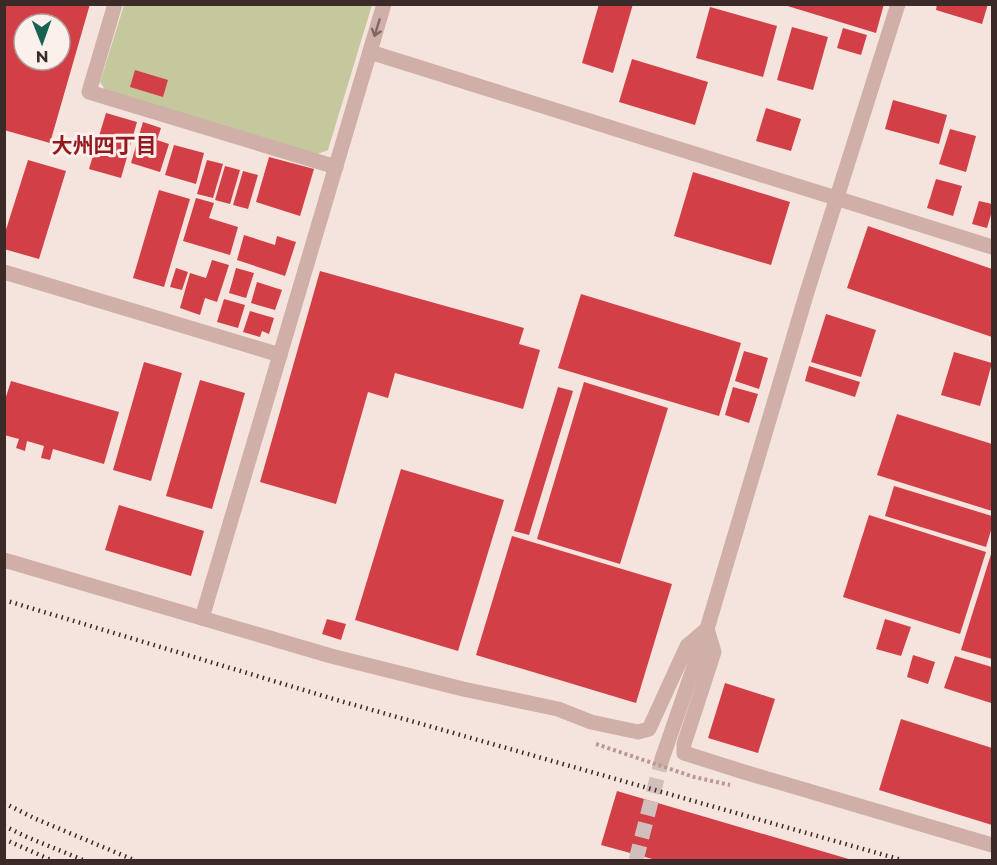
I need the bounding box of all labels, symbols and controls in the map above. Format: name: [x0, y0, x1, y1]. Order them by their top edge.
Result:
north arrow: [12, 12, 72, 72]
one-way arrow: [371, 18, 382, 37]
text: N: [36, 47, 49, 66]
district label: 大州四丁目: [52, 133, 157, 158]

